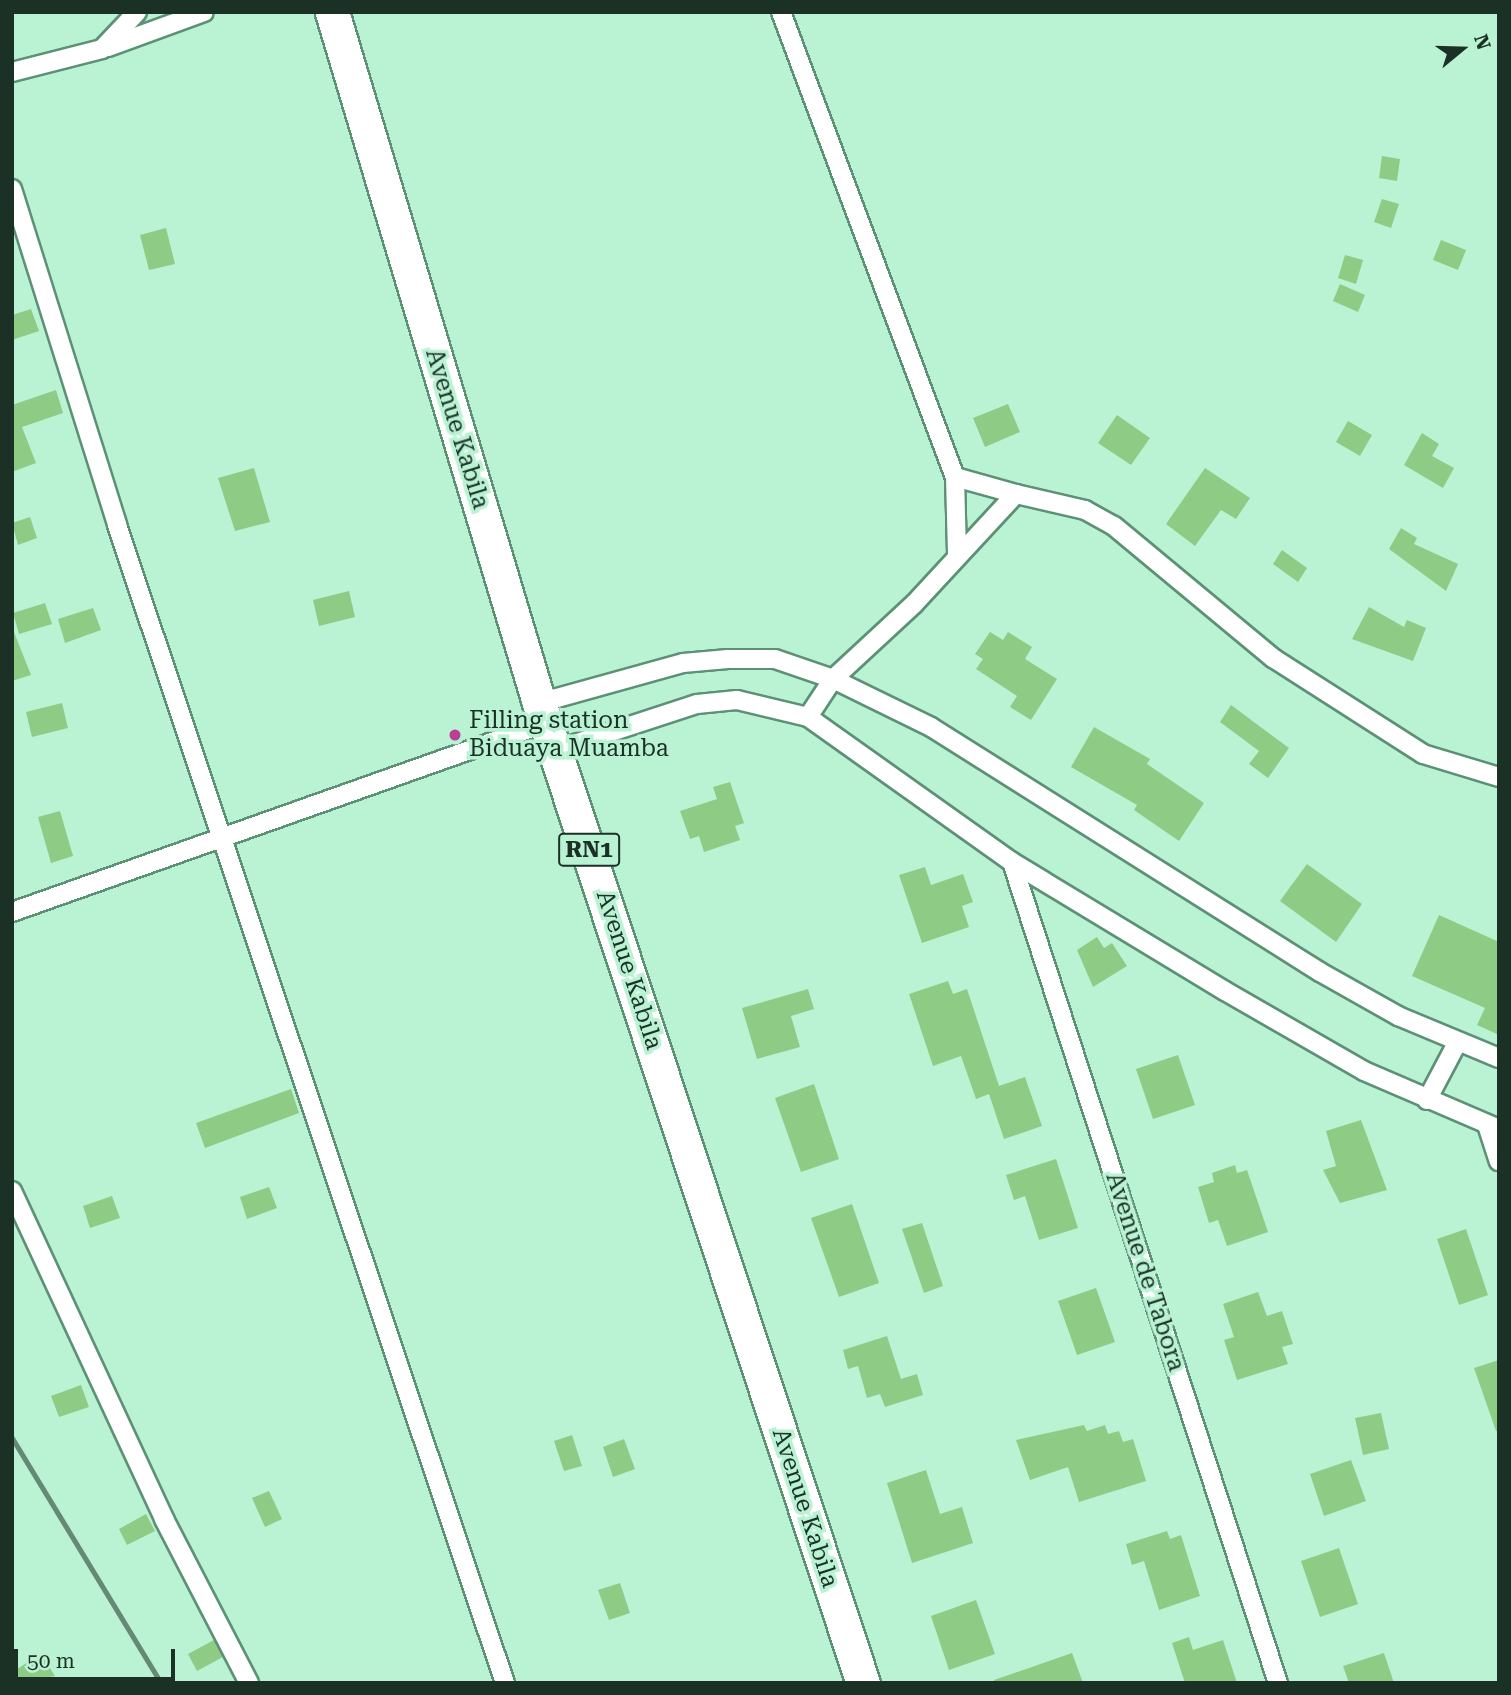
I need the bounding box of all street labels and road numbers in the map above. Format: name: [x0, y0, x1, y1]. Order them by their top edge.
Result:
street label: Avenue Kabila: [419, 346, 495, 512]
road number: RN1: [558, 830, 620, 870]
street label: Avenue Kabila: [590, 887, 668, 1053]
street label: Avenue de Tabora: [1099, 1169, 1191, 1375]
street label: Avenue Kabila: [766, 1425, 844, 1591]

